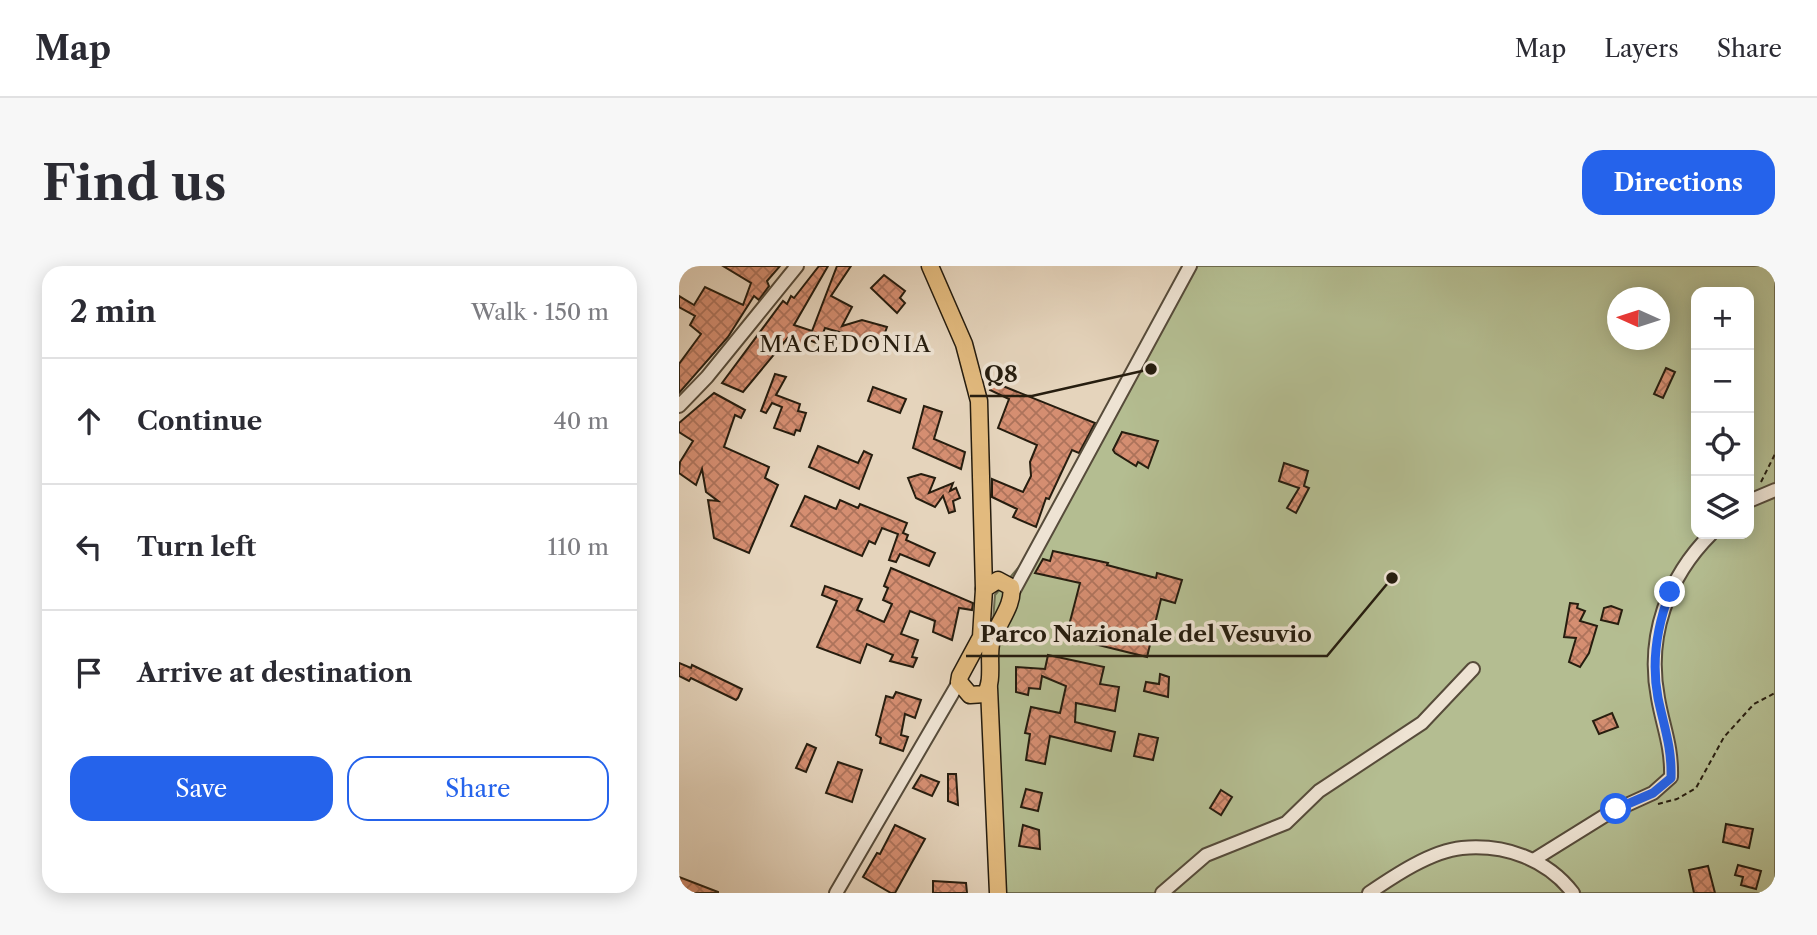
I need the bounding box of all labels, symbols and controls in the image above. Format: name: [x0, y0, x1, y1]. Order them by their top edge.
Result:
text: Map: [35, 28, 111, 69]
text: Map: [1515, 34, 1566, 63]
text: Layers: [1604, 34, 1679, 63]
text: Share: [1717, 34, 1782, 63]
button: Directions: [1582, 150, 1775, 215]
text: Find us: [42, 152, 226, 213]
north arrow: [1607, 287, 1670, 350]
map controls: [1691, 287, 1754, 539]
button: +: [1691, 287, 1754, 350]
text: 2 min: [70, 293, 156, 330]
text: Walk · 150 m: [471, 298, 609, 326]
district label: MACEDONIA: [759, 330, 933, 358]
button: −: [1691, 350, 1754, 413]
callout: Q8: [970, 352, 1032, 396]
text: Q8: [984, 360, 1018, 388]
icon: ahead: [70, 402, 108, 440]
text: Continue: [137, 405, 262, 437]
text: 40 m: [554, 407, 609, 435]
button: locate: [1691, 413, 1754, 476]
button: layers: [1691, 476, 1754, 539]
icon: left: [70, 528, 108, 566]
text: Turn left: [137, 531, 256, 563]
text: 110 m: [548, 533, 609, 561]
route end: [1654, 576, 1685, 607]
callout: Parco Nazionale del Vesuvio: [966, 612, 1327, 656]
text: Parco Nazionale del Vesuvio: [980, 620, 1312, 648]
icon: arrive: [70, 654, 108, 692]
text: Arrive at destination: [137, 657, 412, 689]
button: Save: [70, 756, 333, 821]
button: Share: [347, 756, 609, 821]
route start: [1600, 793, 1631, 824]

